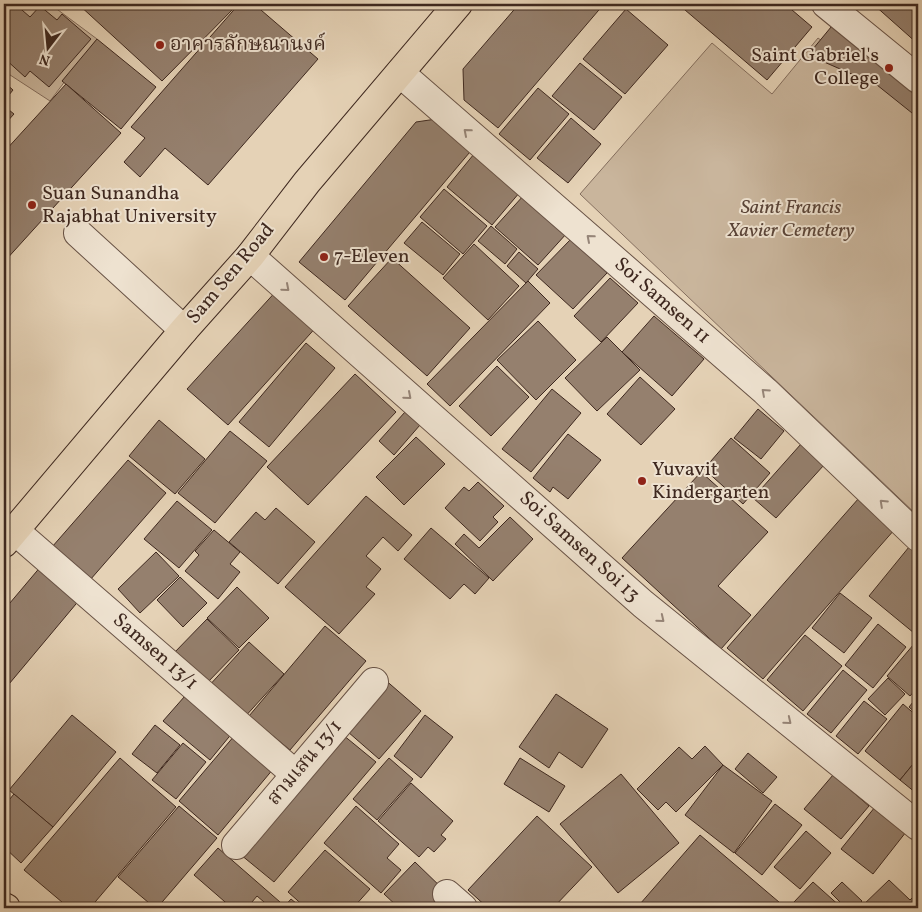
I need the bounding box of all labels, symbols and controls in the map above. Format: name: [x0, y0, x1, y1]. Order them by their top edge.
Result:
north arrow: [22, 22, 72, 72]
place label: อาคารลักษณานงค์: [170, 31, 326, 59]
marker: อาคารลักษณานงค์: [154, 39, 166, 51]
place label: Saint Gabriel's College: [751, 42, 879, 93]
text: N: [37, 49, 52, 70]
marker: Saint Gabriel's College: [883, 62, 895, 74]
one-way arrow: [464, 128, 473, 137]
place label: Suan Sunandha Rajabhat University: [42, 180, 217, 231]
park label: Saint Francis Xavier Cemetery: [726, 194, 855, 245]
marker: Suan Sunandha Rajabhat University: [26, 199, 38, 211]
street label: Sam Sen Road: [180, 217, 282, 331]
one-way arrow: [586, 235, 595, 244]
place label: 7-Eleven: [334, 243, 410, 271]
marker: 7-Eleven: [318, 251, 330, 263]
street label: Soi Samsen 11: [608, 251, 716, 351]
one-way arrow: [280, 282, 289, 291]
one-way arrow: [761, 389, 770, 398]
one-way arrow: [402, 390, 411, 399]
place label: Yuvavit Kindergarten: [652, 456, 770, 507]
marker: Yuvavit Kindergarten: [636, 475, 648, 487]
street label: Soi Samsen Soi 13: [512, 485, 646, 609]
one-way arrow: [879, 500, 888, 509]
street label: Samsen 13/1: [106, 607, 204, 697]
one-way arrow: [655, 613, 664, 621]
street label: สามเสน 13/1: [261, 714, 349, 812]
one-way arrow: [782, 715, 791, 724]

